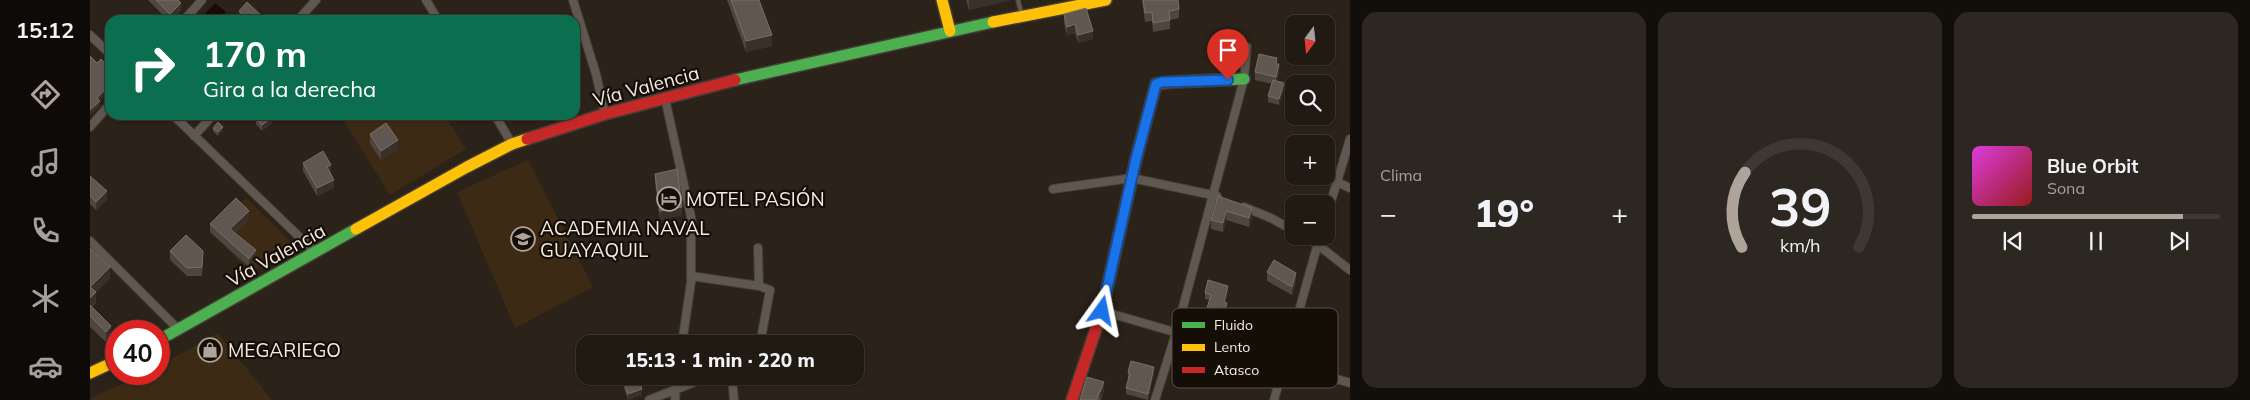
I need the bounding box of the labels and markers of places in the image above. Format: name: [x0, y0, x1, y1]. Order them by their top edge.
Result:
pin: [1207, 29, 1249, 80]
hotel icon: MOTEL PASIÓN: [656, 186, 682, 212]
place label: MOTEL PASIÓN: [686, 187, 825, 211]
place label: ACADEMIA NAVAL GUAYAQUIL: [540, 216, 710, 262]
school or university icon: ACADEMIA NAVAL GUAYAQUIL: [510, 226, 536, 252]
shop icon: MEGARIEGO: [197, 337, 223, 363]
place label: MEGARIEGO: [228, 338, 341, 362]

